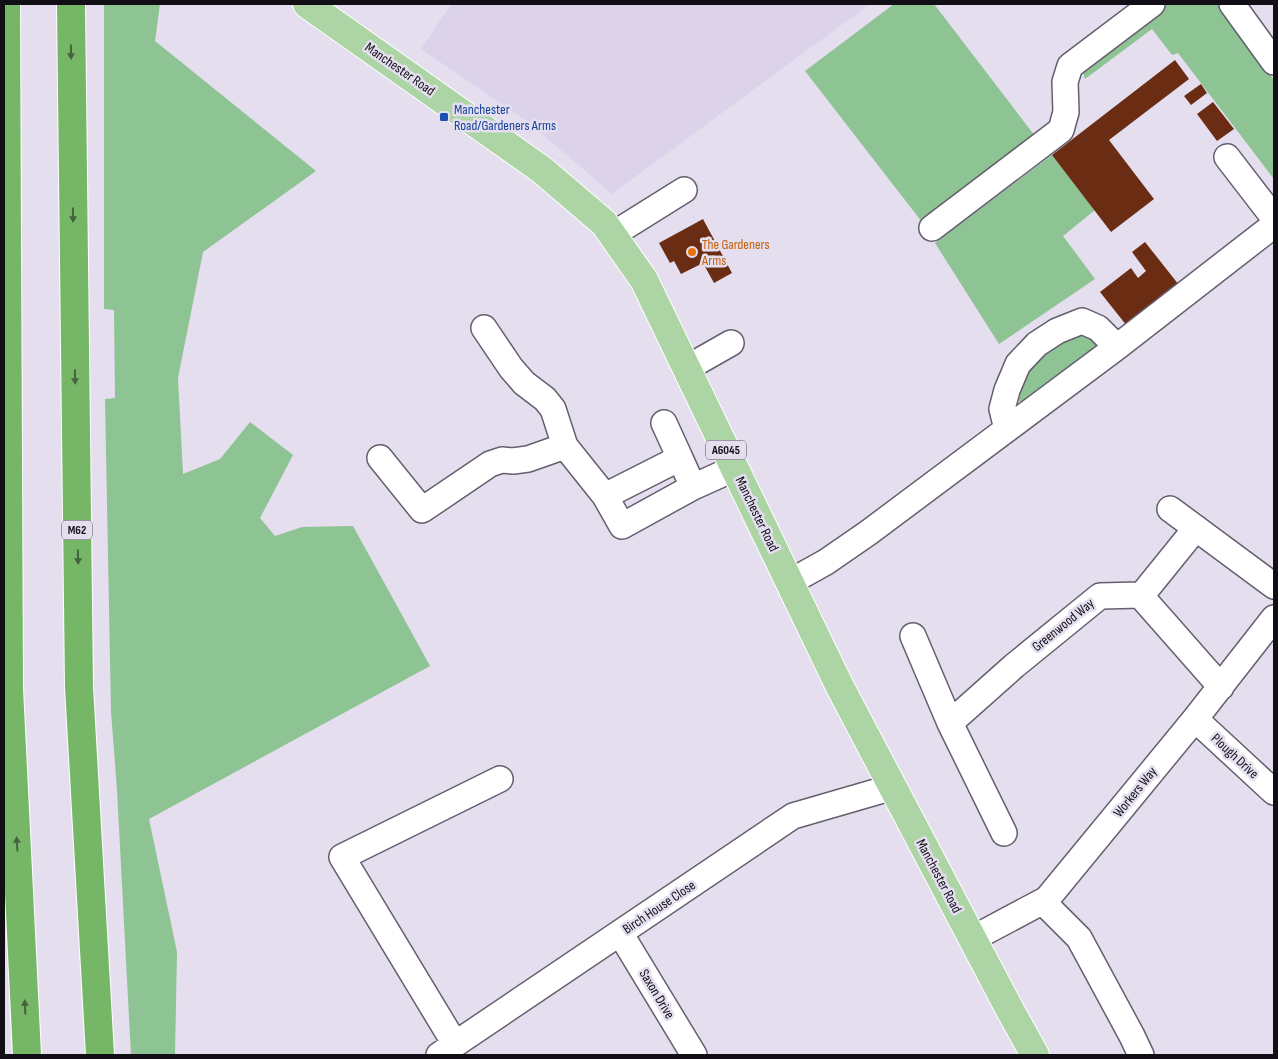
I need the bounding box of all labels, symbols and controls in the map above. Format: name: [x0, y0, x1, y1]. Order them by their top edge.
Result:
street label: Manchester Road: [362, 39, 438, 99]
one-way arrow: [68, 45, 76, 61]
place label: Manchester Road/Gardeners Arms: [454, 101, 556, 134]
marker: Manchester Road/Gardeners Arms: [438, 111, 450, 123]
one-way arrow: [70, 207, 78, 223]
place label: The Gardeners Arms: [701, 236, 769, 269]
marker: The Gardeners Arms: [686, 246, 698, 258]
one-way arrow: [72, 370, 80, 386]
road number: A6045: [706, 440, 746, 460]
street label: Manchester Road: [732, 474, 783, 554]
road number: M62: [62, 520, 92, 540]
one-way arrow: [74, 550, 82, 566]
street label: Greenwood Way: [1029, 594, 1098, 655]
street label: Plough Drive: [1208, 730, 1262, 782]
street label: Workers Way: [1110, 763, 1161, 821]
one-way arrow: [12, 836, 20, 852]
street label: Manchester Road: [912, 836, 966, 916]
street label: Birch House Close: [619, 876, 699, 938]
street label: Saxon Drive: [636, 966, 678, 1022]
one-way arrow: [21, 998, 29, 1014]

